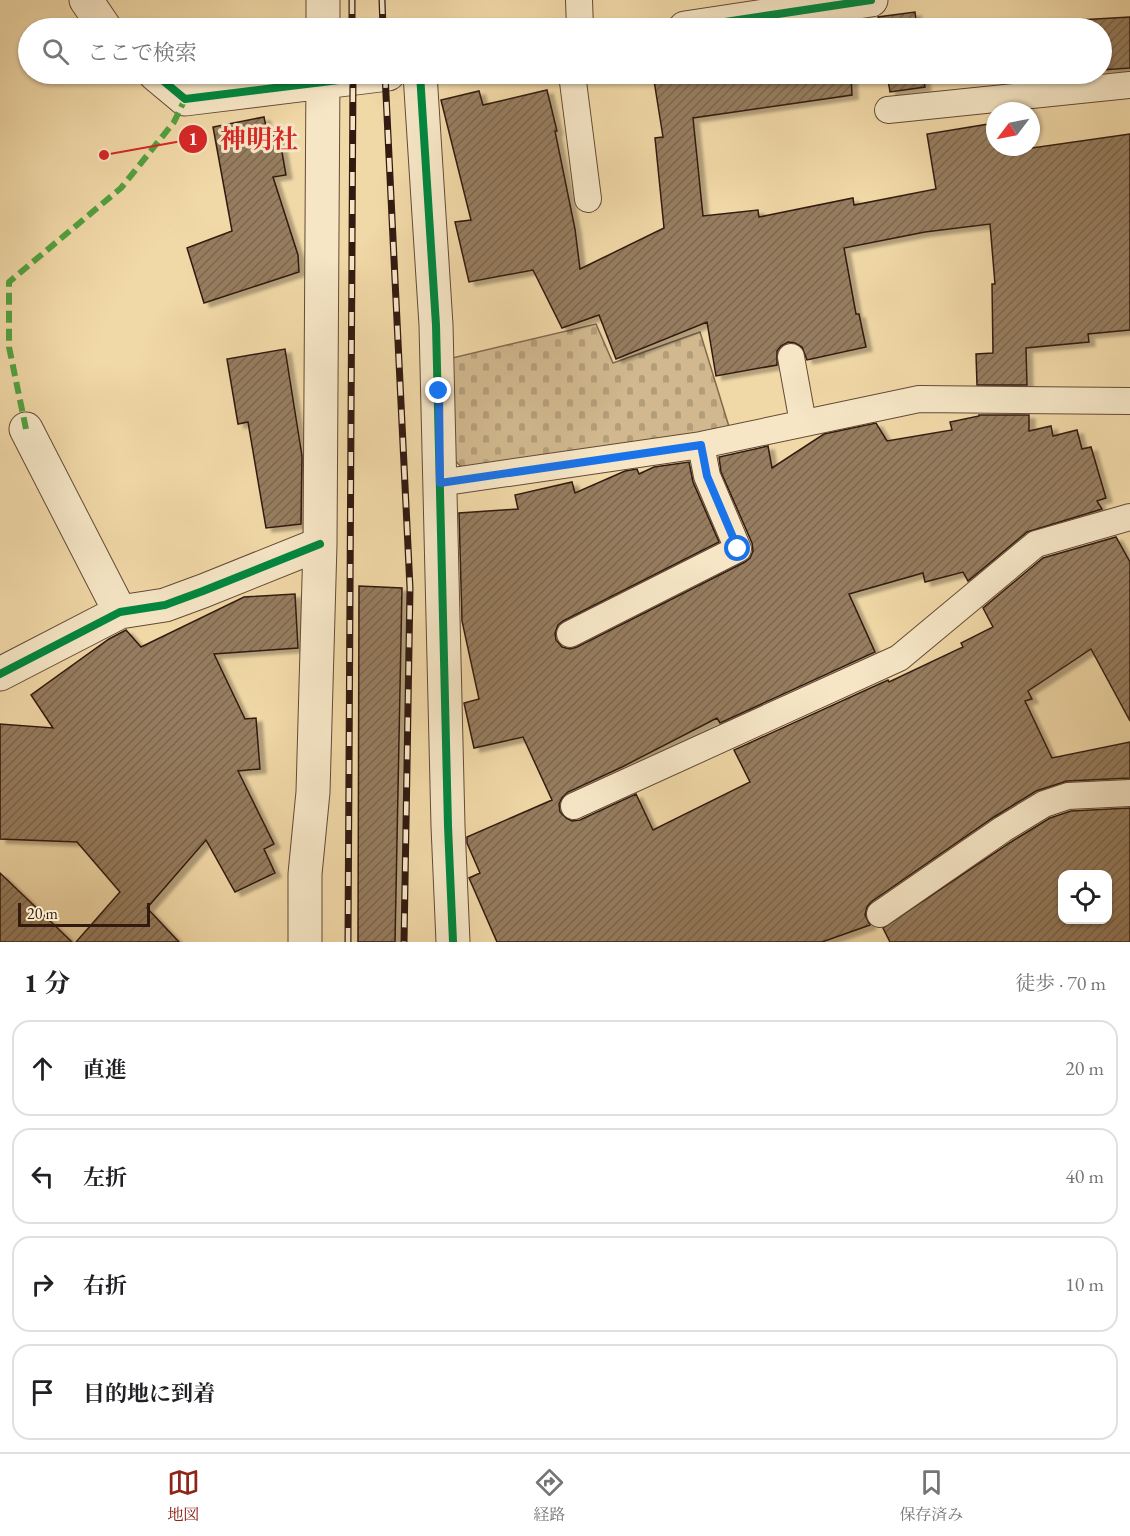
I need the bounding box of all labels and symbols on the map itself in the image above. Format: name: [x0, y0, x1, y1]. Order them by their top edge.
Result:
north arrow: [986, 102, 1040, 156]
callout: 神明社: [178, 117, 310, 161]
text: 神明社: [220, 122, 298, 156]
text: 1: [188, 127, 198, 150]
route end: [425, 377, 451, 403]
route start: [724, 535, 750, 561]
scale bar: [18, 900, 150, 928]

